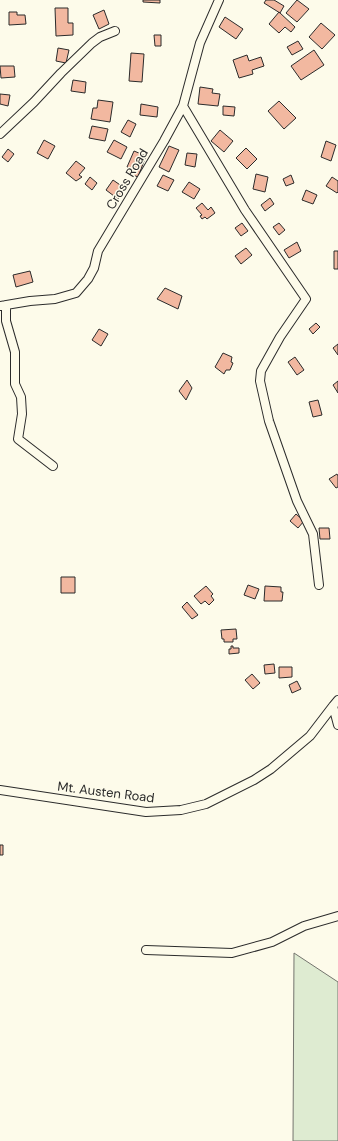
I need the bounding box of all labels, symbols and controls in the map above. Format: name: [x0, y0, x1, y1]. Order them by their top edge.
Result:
street label: Cross Road: [102, 145, 152, 213]
street label: Mt. Austen Road: [56, 778, 156, 806]

